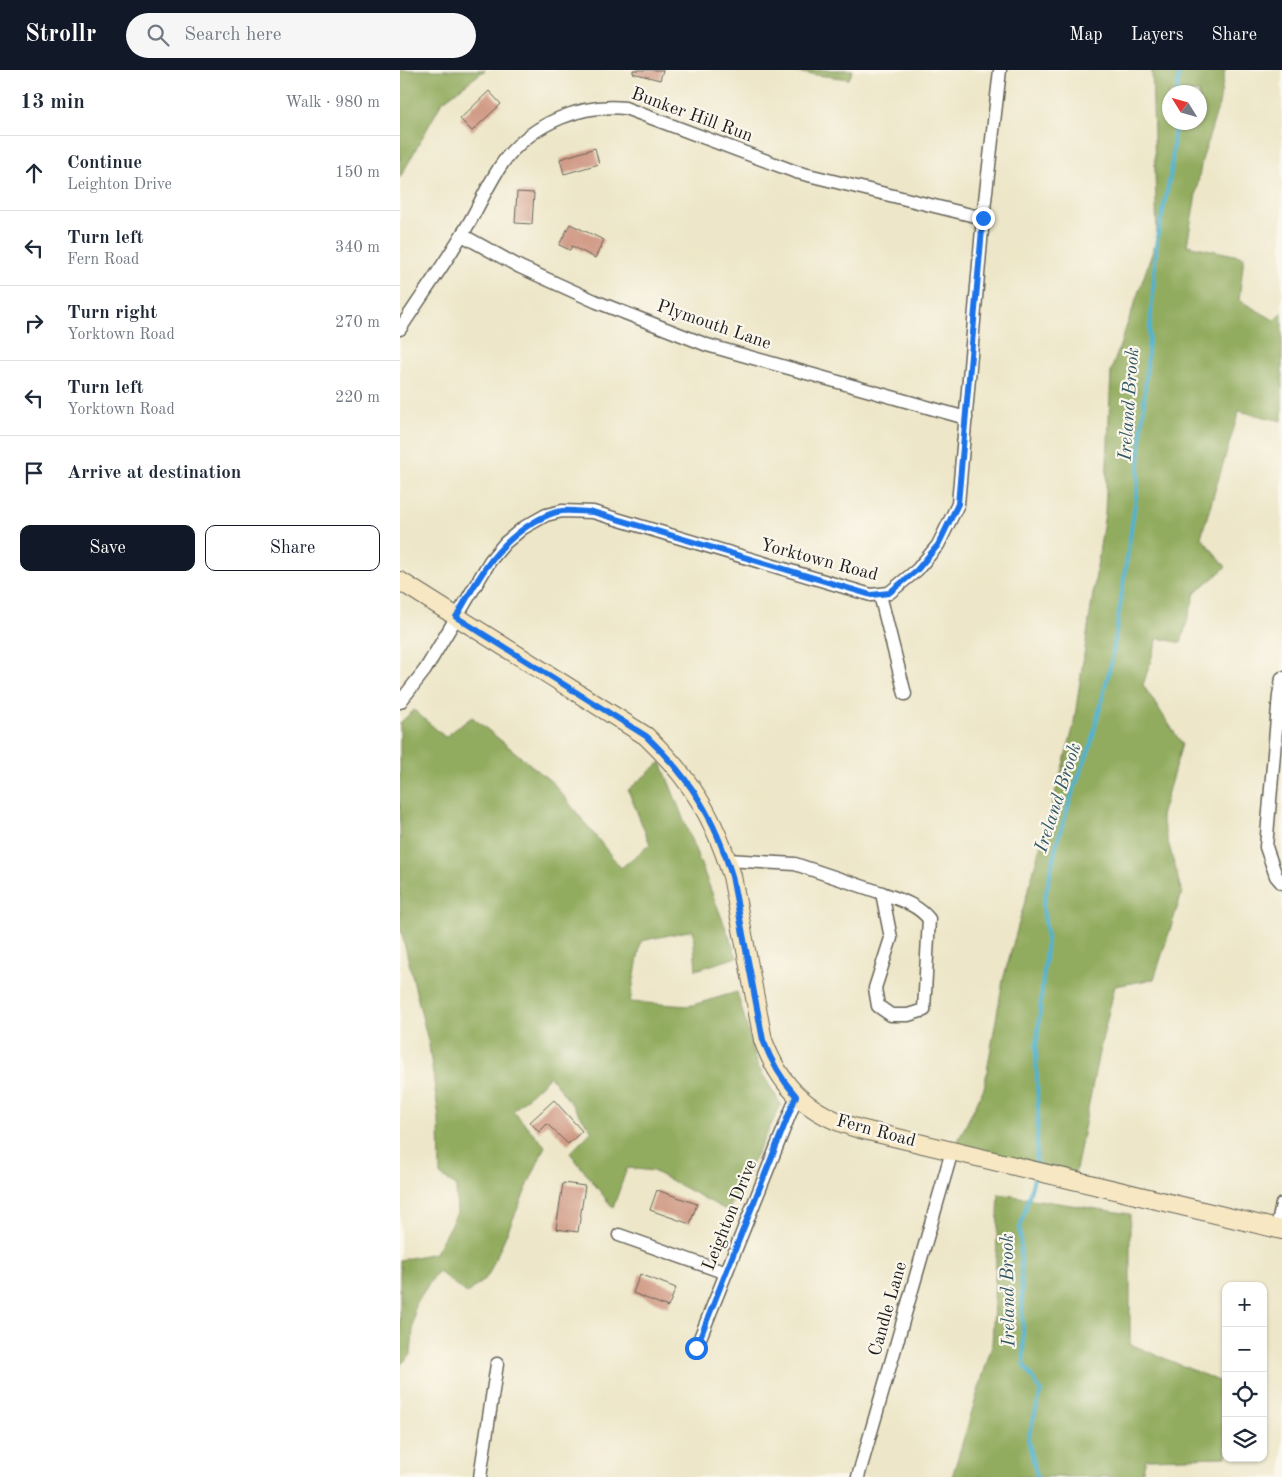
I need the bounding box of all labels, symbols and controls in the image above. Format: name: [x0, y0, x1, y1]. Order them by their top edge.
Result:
search box: [126, 13, 476, 58]
icon: search: [144, 21, 172, 49]
text: Strollr: [25, 23, 96, 47]
text: Search here: [184, 26, 282, 45]
text: Map: [1069, 26, 1103, 44]
text: Layers: [1131, 26, 1183, 44]
text: Share: [1211, 26, 1257, 44]
street label: Bunker Hill Run: [629, 85, 755, 145]
north arrow: [1162, 85, 1207, 130]
text: 13 min: [20, 92, 85, 113]
text: Walk · 980 m: [285, 95, 380, 111]
text: Continue: [67, 154, 142, 173]
icon: ahead: [20, 159, 48, 187]
text: 150 m: [335, 165, 380, 181]
text: Leighton Drive: [67, 177, 172, 193]
route end: [972, 207, 995, 230]
text: Turn left: [67, 229, 144, 248]
icon: left: [20, 234, 48, 262]
text: 340 m: [335, 240, 380, 256]
text: Fern Road: [67, 252, 139, 268]
street label: Plymouth Lane: [655, 297, 773, 353]
text: Turn right: [67, 304, 157, 323]
icon: right: [20, 309, 48, 337]
text: 270 m: [335, 315, 380, 331]
text: Yorktown Road: [67, 327, 175, 343]
water label: Ireland Brook: [1116, 347, 1143, 462]
text: Turn left: [67, 379, 144, 398]
icon: left: [20, 384, 48, 412]
text: 220 m: [335, 390, 380, 406]
text: Yorktown Road: [67, 402, 175, 418]
icon: arrive: [20, 459, 48, 487]
text: Arrive at destination: [67, 464, 241, 483]
button: Save: [20, 525, 195, 571]
button: Share: [205, 525, 380, 571]
street label: Yorktown Road: [758, 536, 880, 584]
water label: Ireland Brook: [1032, 741, 1086, 856]
street label: Fern Road: [834, 1112, 918, 1150]
street label: Leighton Drive: [700, 1157, 760, 1273]
water label: Ireland Brook: [999, 1233, 1020, 1348]
street label: Candle Lane: [866, 1260, 910, 1358]
map controls: [1222, 1282, 1267, 1462]
button: +: [1222, 1282, 1267, 1327]
button: −: [1222, 1327, 1267, 1372]
route start: [685, 1337, 708, 1360]
button: locate: [1222, 1372, 1267, 1417]
button: layers: [1222, 1417, 1267, 1462]

